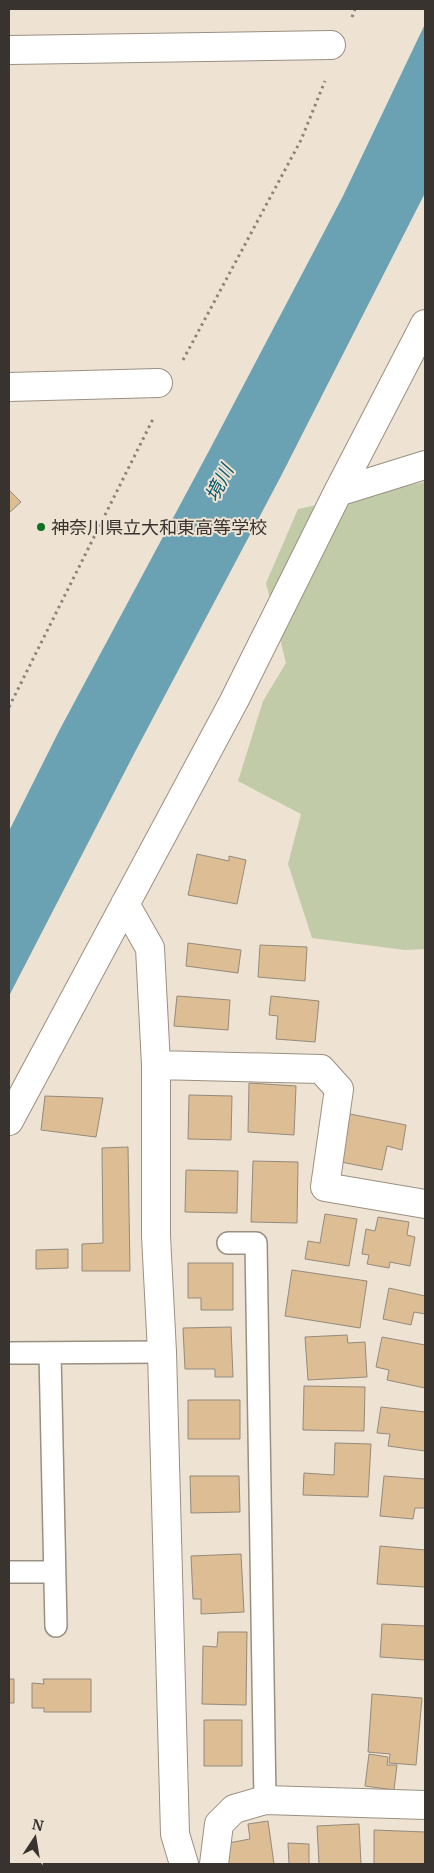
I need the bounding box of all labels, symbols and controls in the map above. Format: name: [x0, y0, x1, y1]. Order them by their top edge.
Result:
water label: 境川: [200, 459, 239, 505]
place label: 神奈川県立大和東高等学校: [51, 516, 267, 539]
marker: 神奈川県立大和東高等学校: [35, 521, 47, 533]
north arrow: [10, 1813, 60, 1863]
text: N: [30, 1815, 45, 1835]

